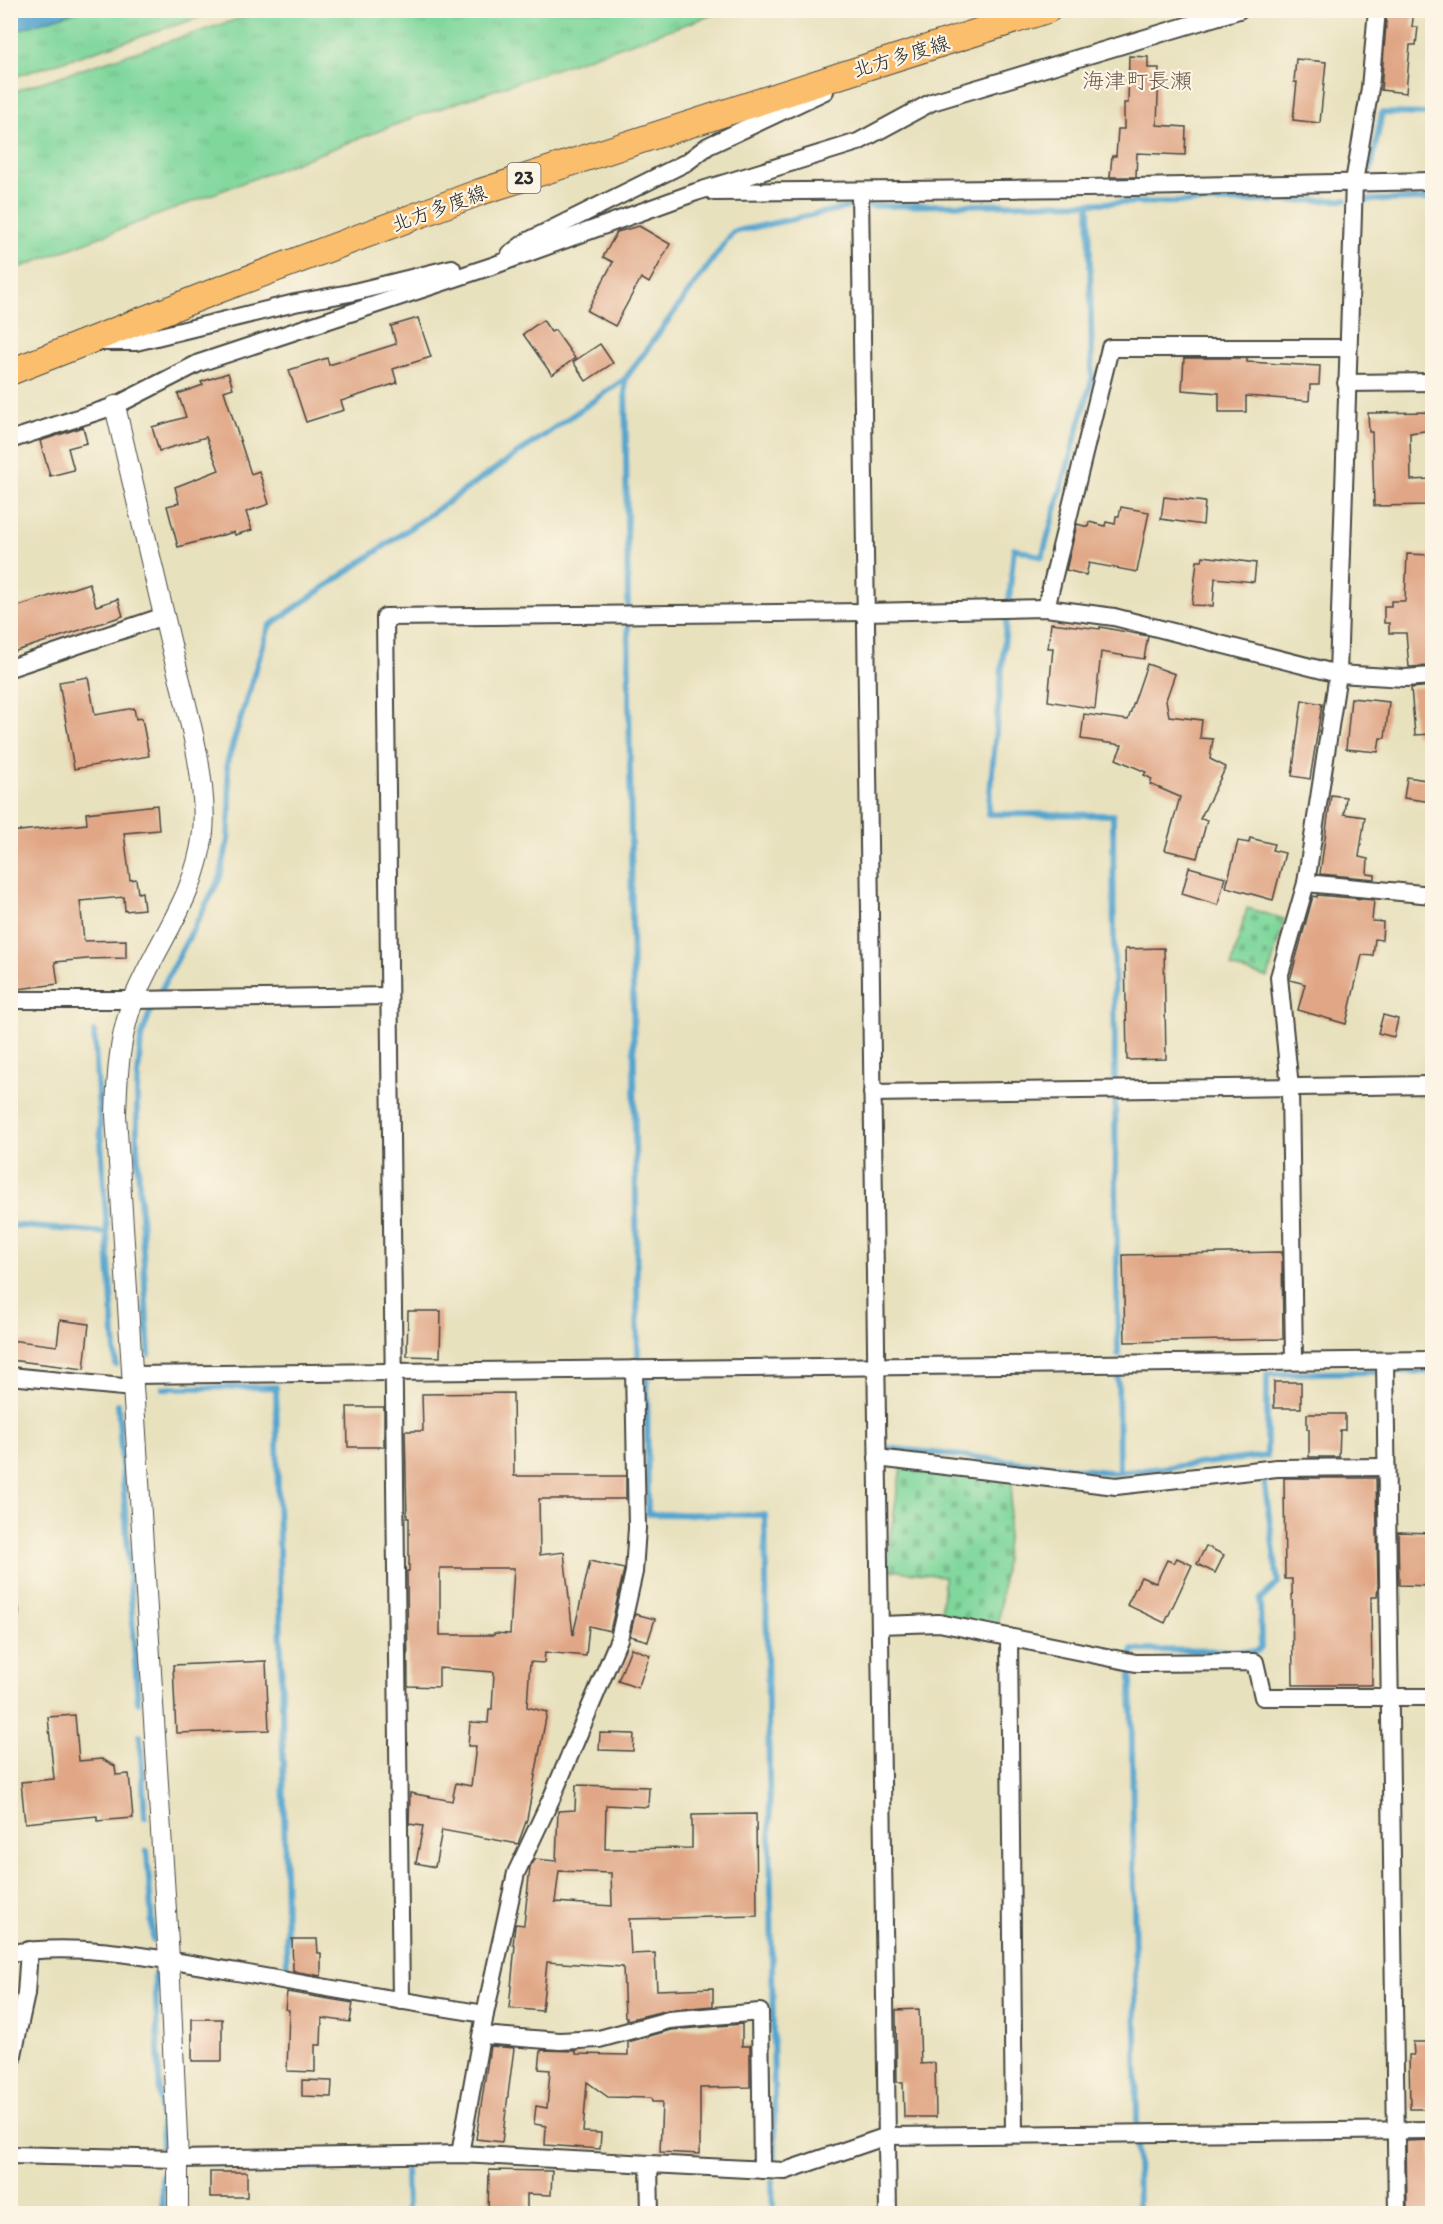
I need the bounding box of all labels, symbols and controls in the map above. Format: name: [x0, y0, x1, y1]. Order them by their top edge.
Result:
street label: 北方多度線: [850, 30, 952, 82]
district label: 海津町長瀬: [1082, 67, 1192, 94]
road number: 23: [508, 163, 540, 193]
street label: 北方多度線: [388, 180, 490, 236]

